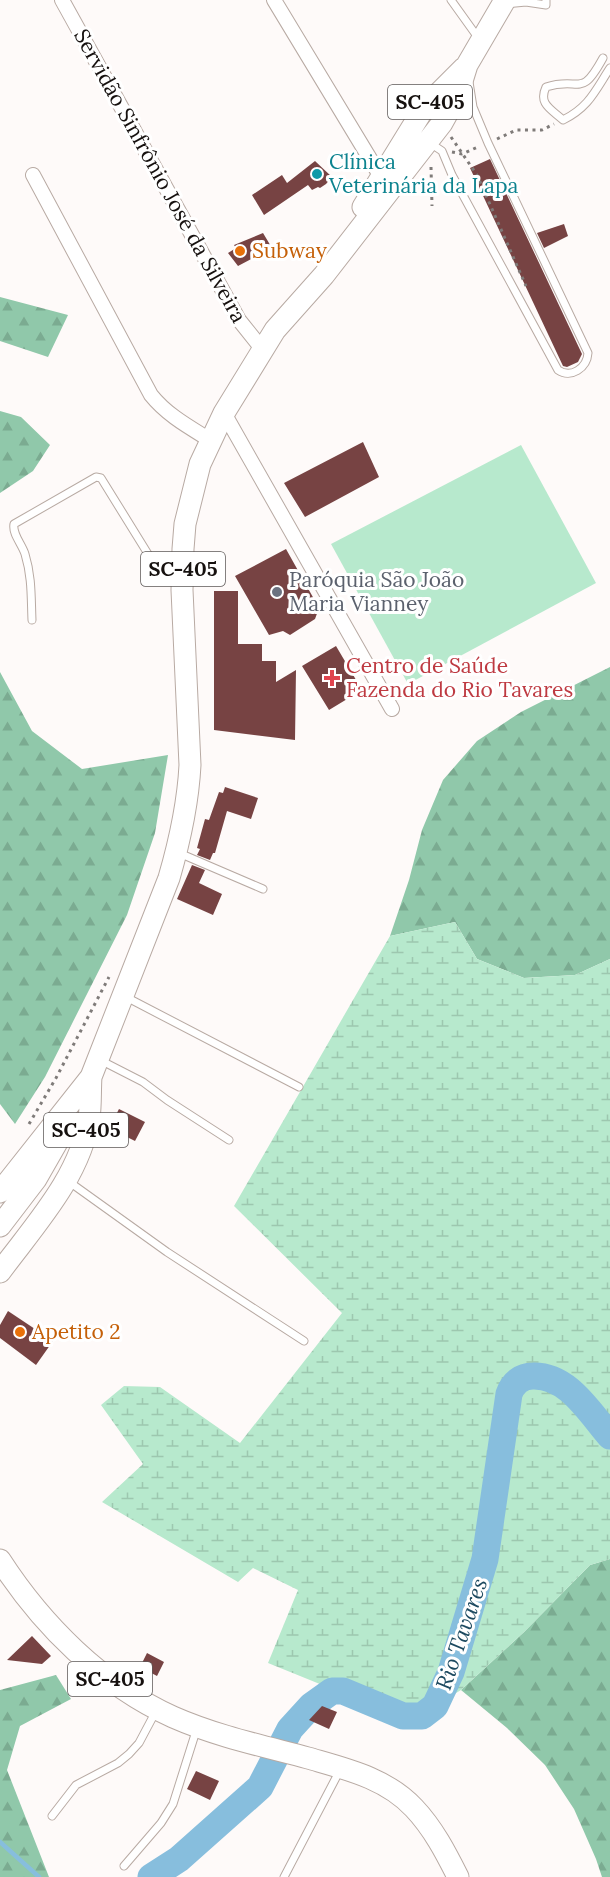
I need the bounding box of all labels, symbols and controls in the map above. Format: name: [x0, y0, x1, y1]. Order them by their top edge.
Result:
street label: Servidão Sinfrônio José da Silveira: [68, 24, 253, 328]
road number: SC-405: [388, 85, 472, 119]
place label: Clínica Veterinária da Lapa: [328, 148, 518, 199]
marker: Clínica Veterinária da Lapa: [310, 167, 324, 181]
place label: Subway: [252, 237, 327, 264]
marker: Subway: [233, 244, 247, 258]
road number: SC-405: [141, 552, 225, 586]
place label: Paróquia São João Maria Vianney: [289, 566, 464, 617]
marker: Paróquia São João Maria Vianney: [270, 585, 284, 599]
place label: Centro de Saúde Fazenda do Rio Tavares: [346, 652, 573, 703]
marker: Centro de Saúde Fazenda do Rio Tavares: [323, 669, 341, 687]
road number: SC-405: [44, 1113, 128, 1147]
place label: Apetito 2: [31, 1318, 121, 1345]
marker: Apetito 2: [13, 1325, 27, 1339]
water label: Rio Tavares: [429, 1575, 493, 1693]
road number: SC-405: [68, 1662, 152, 1696]

